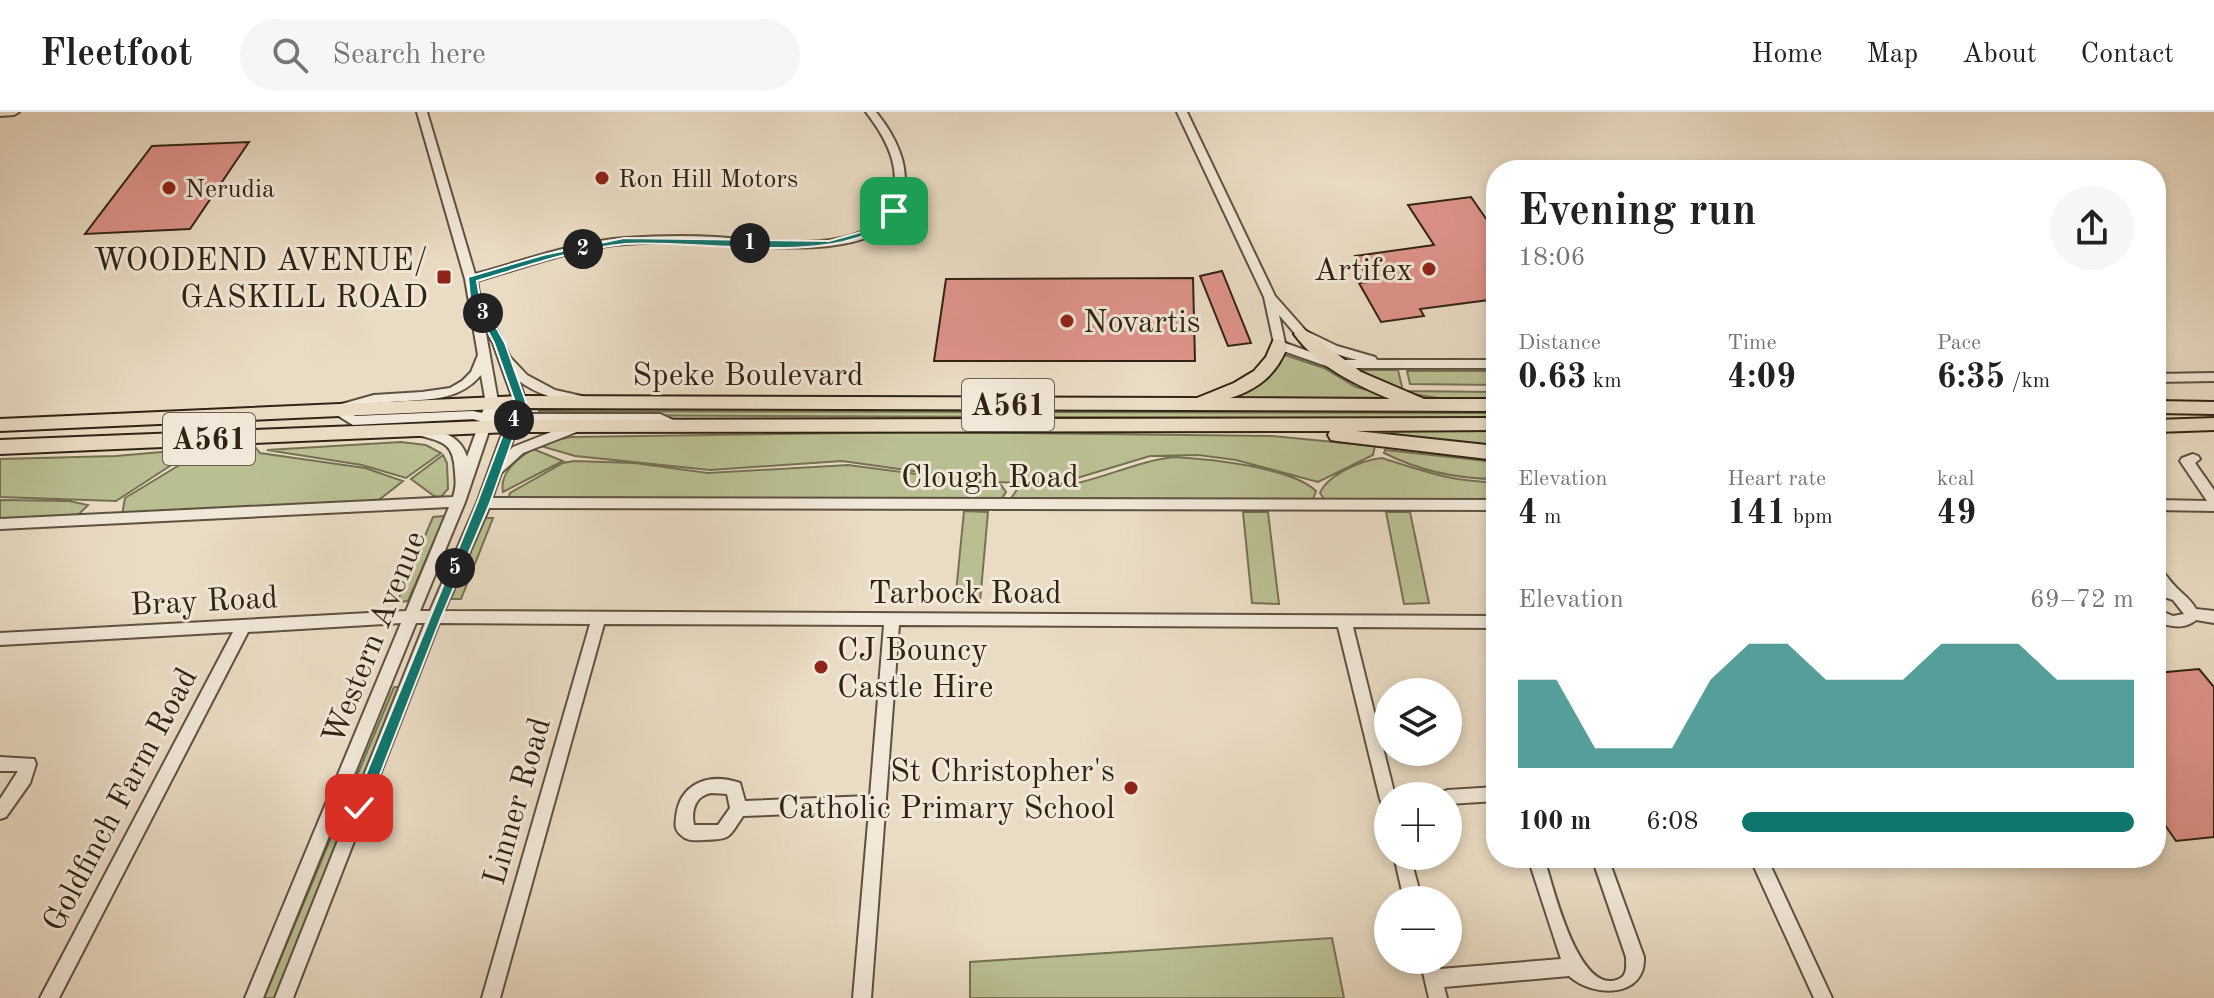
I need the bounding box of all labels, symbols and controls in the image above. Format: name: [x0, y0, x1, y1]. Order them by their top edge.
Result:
search box: [240, 19, 800, 91]
icon: search: [268, 33, 312, 77]
text: Fleetfoot: [40, 36, 192, 74]
text: Search here: [332, 40, 486, 70]
text: Home: [1751, 41, 1822, 69]
text: Map: [1866, 41, 1918, 69]
text: About: [1962, 41, 2037, 69]
text: Contact: [2081, 41, 2174, 69]
place label: Ron Hill Motors: [618, 167, 798, 193]
marker: Ron Hill Motors: [593, 169, 611, 187]
place label: Nerudia: [185, 177, 275, 203]
pin: [860, 177, 928, 245]
marker: Nerudia: [160, 179, 178, 197]
button: share: [2050, 186, 2134, 270]
icon: arrive: [872, 189, 916, 233]
text: Evening run: [1518, 190, 1756, 234]
pin: 1: [730, 223, 770, 263]
pin: 2: [563, 229, 603, 269]
text: 1: [744, 232, 756, 254]
text: 2: [577, 238, 589, 260]
text: 18:06: [1518, 245, 1586, 271]
place label: WOODEND AVENUE/ GASKILL ROAD: [93, 246, 428, 315]
place label: Artifex: [1314, 256, 1413, 288]
marker: Artifex: [1420, 260, 1438, 278]
marker: WOODEND AVENUE/ GASKILL ROAD: [435, 268, 453, 286]
pin: 3: [463, 293, 503, 333]
text: 3: [477, 302, 489, 324]
place label: Novartis: [1083, 308, 1201, 340]
marker: Novartis: [1058, 312, 1076, 330]
text: Distance: [1518, 332, 1601, 354]
text: Time: [1727, 332, 1777, 354]
text: Pace: [1937, 332, 1981, 354]
street label: Speke Boulevard: [632, 361, 864, 393]
text: 0.63: [1518, 361, 1587, 395]
text: 4:09: [1727, 361, 1796, 395]
text: 6:35: [1937, 361, 2005, 395]
text: km: [1587, 370, 1622, 392]
text: /km: [2005, 370, 2050, 392]
road number: A561: [962, 379, 1054, 431]
pin: 4: [494, 400, 534, 440]
text: 4: [508, 409, 520, 431]
road number: A561: [163, 413, 255, 465]
street label: Clough Road: [901, 463, 1079, 495]
text: Elevation: [1518, 468, 1608, 490]
text: Heart rate: [1727, 468, 1826, 490]
text: kcal: [1937, 468, 1975, 490]
text: 4: [1518, 497, 1538, 531]
text: 141: [1727, 497, 1787, 531]
text: 49: [1937, 497, 1976, 531]
text: m: [1538, 506, 1561, 528]
text: bpm: [1787, 506, 1833, 528]
street label: Western Avenue: [318, 527, 433, 749]
pin: 5: [435, 548, 475, 588]
text: 5: [449, 557, 461, 579]
street label: Tarbock Road: [868, 579, 1062, 611]
street label: Bray Road: [130, 583, 279, 623]
text: Elevation: [1518, 587, 1624, 613]
text: 69–72 m: [2030, 587, 2134, 613]
place label: CJ Bouncy Castle Hire: [837, 636, 993, 705]
marker: CJ Bouncy Castle Hire: [812, 658, 830, 676]
street label: Goldfinch Farm Road: [39, 664, 205, 937]
map controls: [1374, 678, 1462, 974]
button: layers: [1374, 678, 1462, 766]
street label: Linner Road: [480, 714, 558, 889]
place label: St Christopher's Catholic Primary School: [778, 757, 1115, 826]
pin: [325, 774, 393, 842]
marker: St Christopher's Catholic Primary School: [1122, 779, 1140, 797]
button: +: [1374, 782, 1462, 870]
icon: check: [337, 786, 381, 830]
text: 100 m: [1518, 809, 1591, 835]
text: 6:08: [1646, 809, 1699, 835]
button: −: [1374, 886, 1462, 974]

